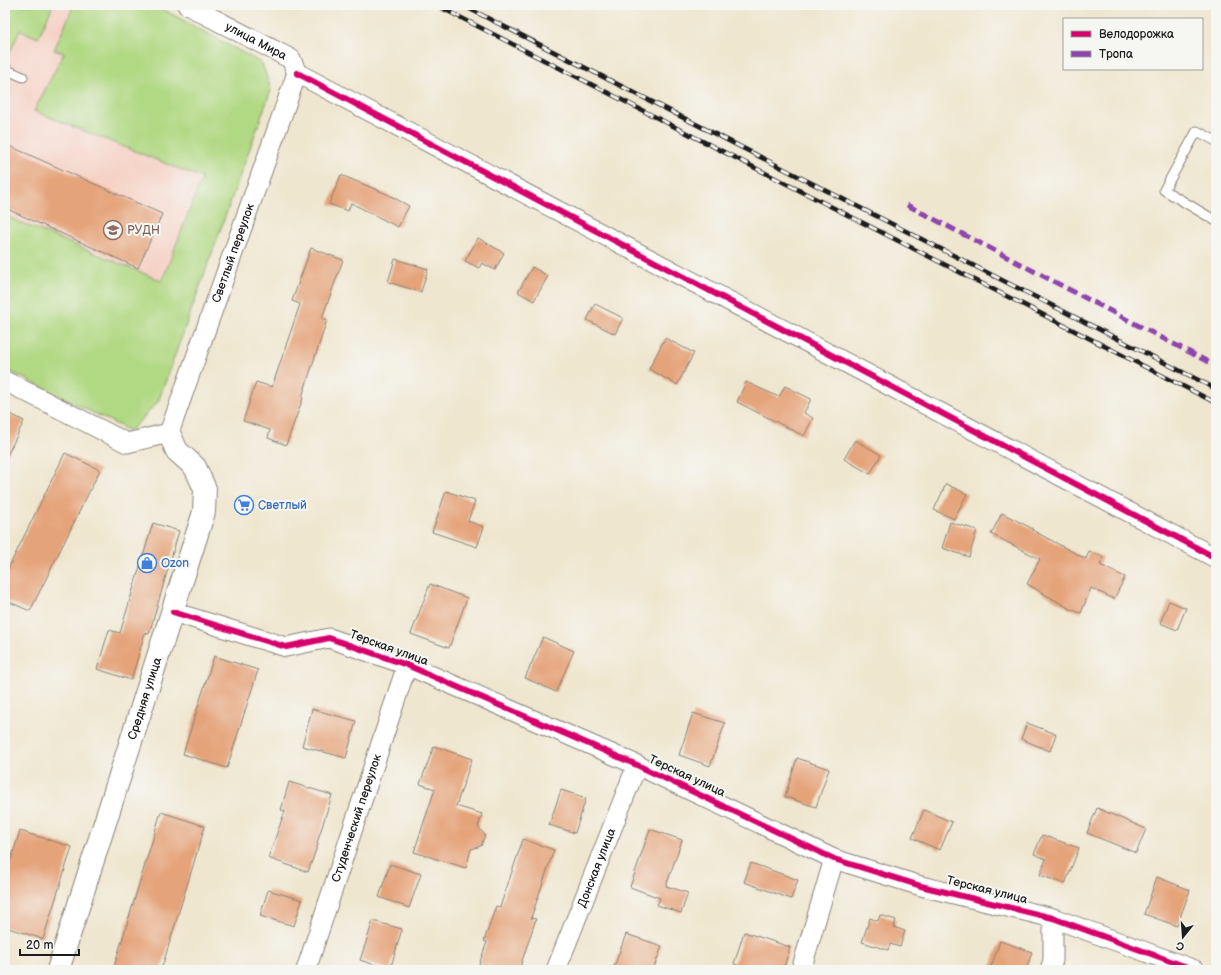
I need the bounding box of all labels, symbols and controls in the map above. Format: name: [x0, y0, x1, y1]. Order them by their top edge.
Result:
legend: [1063, 18, 1203, 70]
street label: улица Мира: [223, 19, 289, 63]
text: Велодорожка: [1099, 27, 1174, 42]
text: Тропа: [1099, 47, 1133, 62]
street label: Светлый переулок: [208, 201, 258, 305]
school or university icon: РУДН: [102, 219, 124, 241]
place label: РУДН: [127, 223, 160, 238]
supermarket icon: Светлый: [233, 494, 255, 516]
place label: Светлый: [258, 498, 307, 513]
shop icon: Ozon: [136, 552, 158, 574]
place label: Ozon: [161, 556, 189, 571]
street label: Терская улица: [348, 627, 430, 669]
street label: Средняя улица: [124, 655, 165, 741]
street label: Студенческий переулок: [328, 751, 385, 884]
street label: Терская улица: [646, 752, 728, 800]
street label: Донская улица: [574, 826, 619, 909]
street label: Терская улица: [945, 873, 1029, 907]
north arrow: [1163, 917, 1203, 957]
scale bar: [20, 931, 79, 957]
text: 20 m: [26, 938, 53, 953]
text: С: [1174, 939, 1186, 953]

